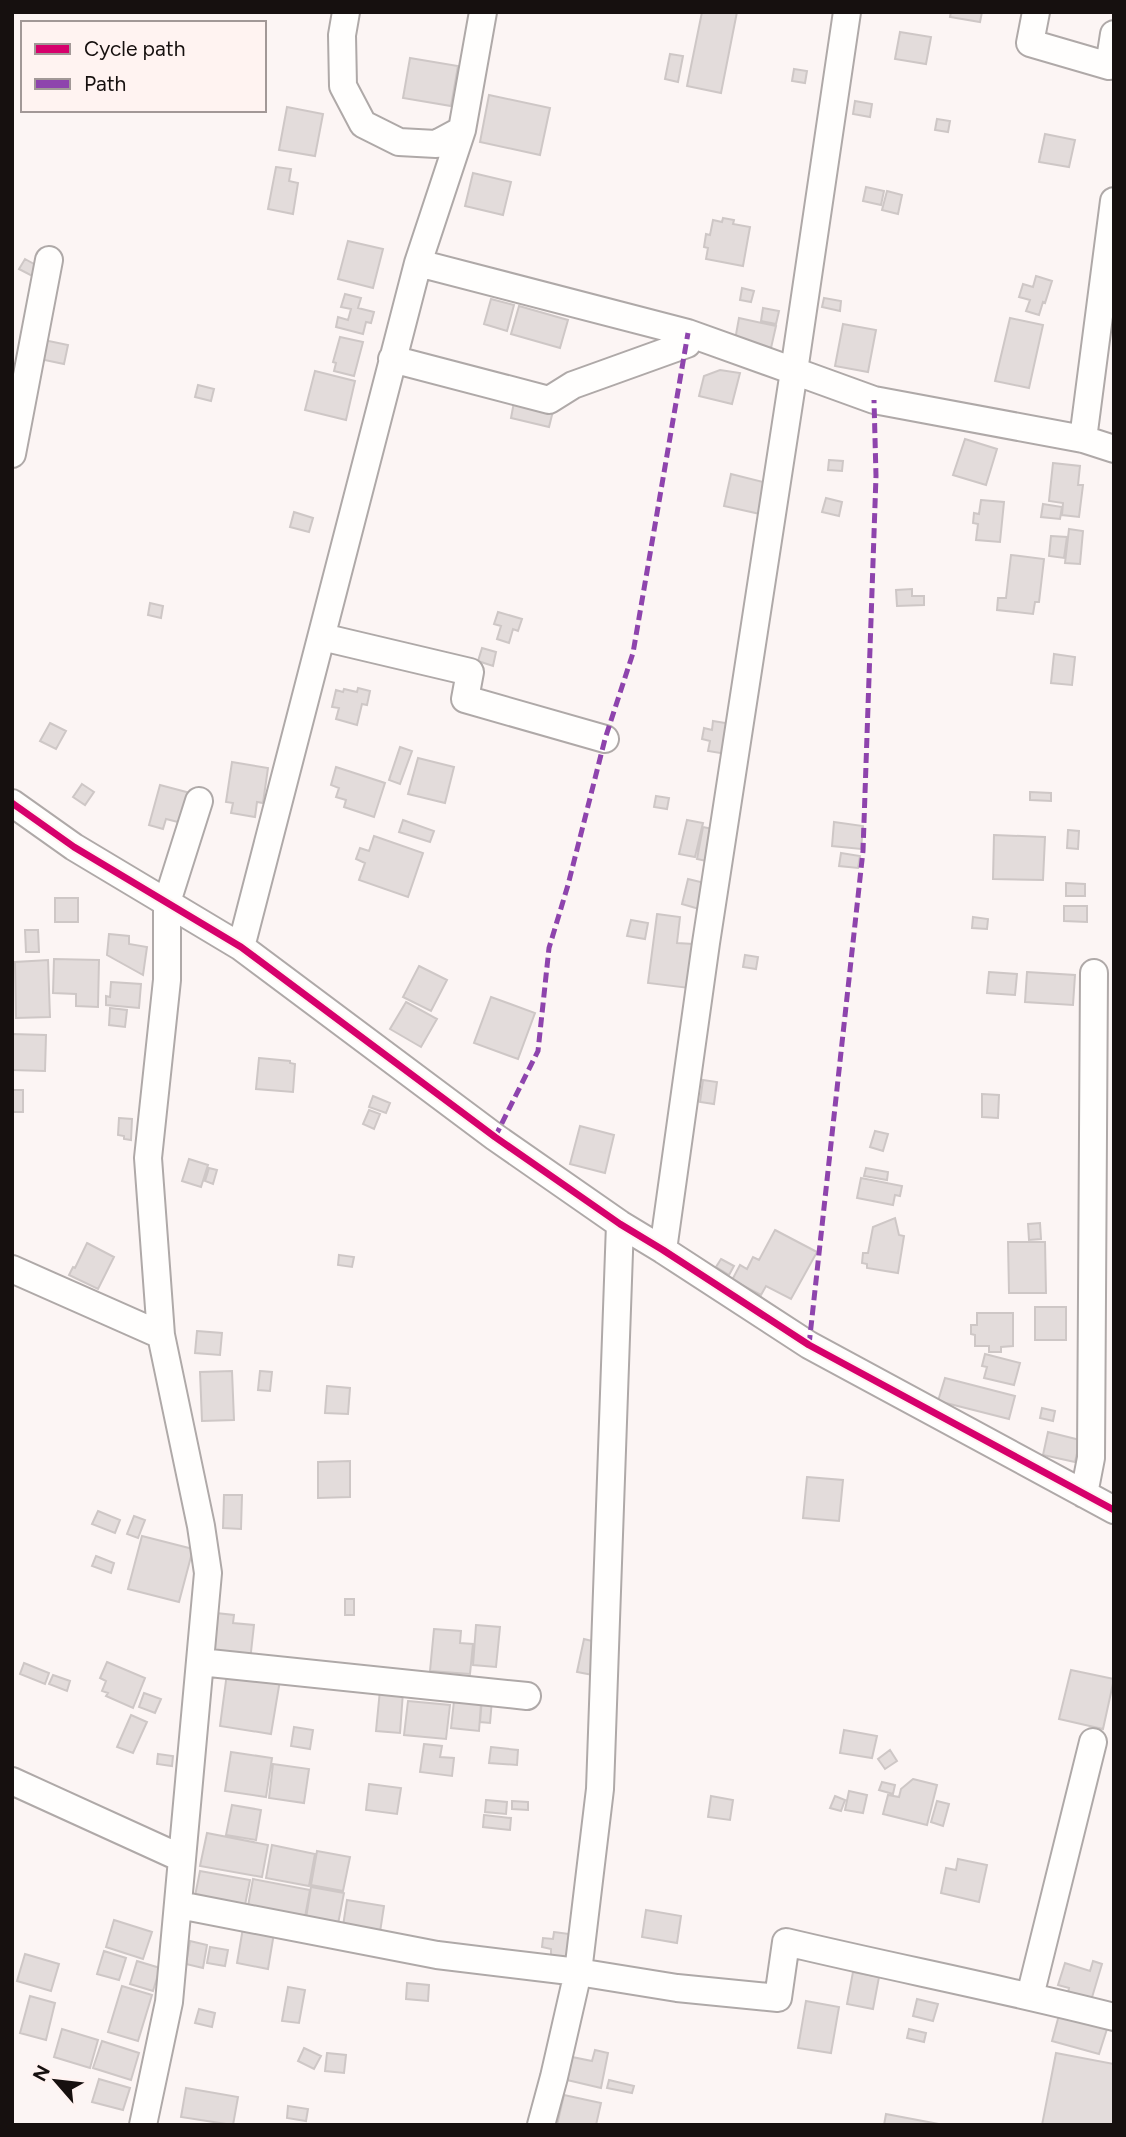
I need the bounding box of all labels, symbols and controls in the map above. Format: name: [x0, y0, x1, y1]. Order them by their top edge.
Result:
legend: [21, 21, 266, 112]
text: Cycle path: [84, 36, 185, 61]
text: Path: [84, 71, 126, 96]
north arrow: [21, 2046, 91, 2116]
text: N: [28, 2061, 55, 2085]

